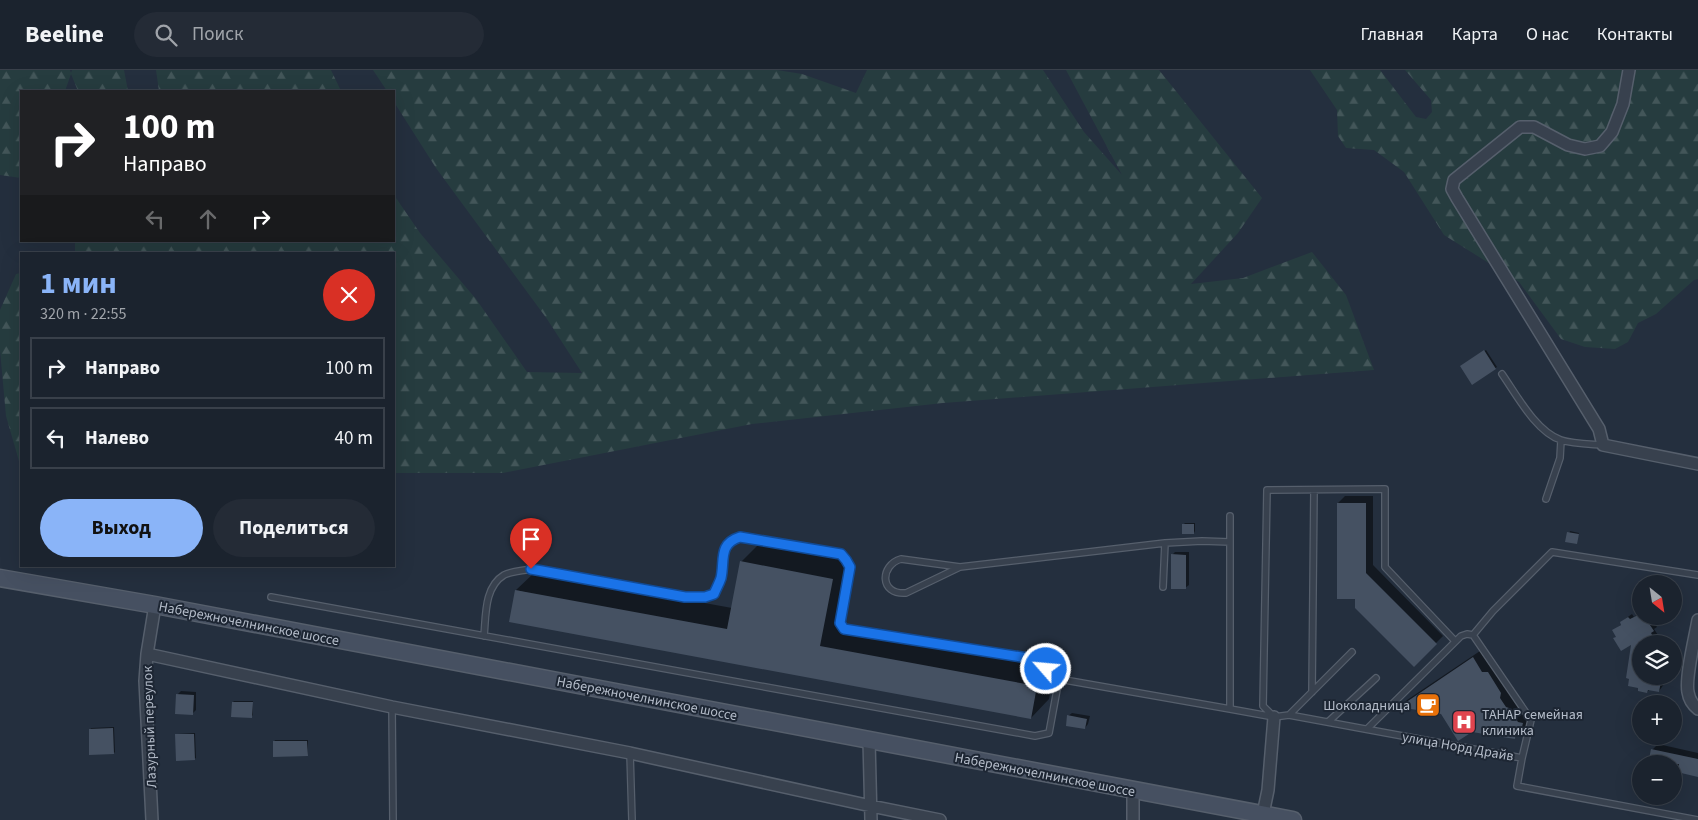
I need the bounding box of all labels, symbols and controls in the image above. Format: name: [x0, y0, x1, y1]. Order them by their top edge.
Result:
search box: [134, 12, 484, 57]
text: Beeline: [25, 17, 104, 52]
icon: search: [152, 21, 180, 49]
text: Поиск: [192, 21, 243, 48]
text: Главная: [1361, 22, 1424, 47]
text: Карта: [1452, 22, 1498, 47]
text: О нас: [1526, 22, 1569, 47]
text: Контакты: [1597, 22, 1673, 47]
text: 100 m: [123, 102, 215, 152]
icon: right: [40, 110, 105, 175]
text: Направо: [123, 148, 207, 180]
icon: left: [141, 205, 169, 233]
icon: ahead: [194, 205, 222, 233]
icon: right: [247, 205, 275, 233]
text: 1 мин: [40, 262, 117, 305]
button: close: [323, 269, 375, 321]
text: 320 m · 22:55: [40, 303, 127, 325]
icon: right: [42, 354, 70, 382]
text: Направо: [85, 355, 160, 382]
text: 100 m: [325, 355, 373, 382]
icon: left: [42, 424, 70, 452]
text: Налево: [85, 425, 149, 452]
text: 40 m: [335, 425, 373, 452]
button: Выход: [40, 499, 203, 557]
button: Поделиться: [213, 499, 375, 557]
pin: [510, 518, 552, 569]
icon: arrive: [517, 525, 545, 553]
north arrow: [1632, 575, 1682, 625]
map controls: [1632, 575, 1682, 805]
street label: Набережночелнинское шоссе: [157, 597, 341, 651]
button: layers: [1632, 635, 1682, 685]
position arrow: [1019, 642, 1071, 694]
street label: Лазурный переулок: [138, 665, 162, 788]
street label: Набережночелнинское шоссе: [555, 672, 739, 726]
cafe icon: Шоколадница: [1415, 692, 1441, 718]
button: +: [1632, 695, 1682, 745]
place label: Шоколадница: [1323, 696, 1410, 716]
place label: ТАНАР семейная клиника: [1482, 705, 1583, 741]
hospital icon: ТАНАР семейная клиника: [1451, 709, 1477, 735]
street label: улица Норд Драйв: [1400, 727, 1515, 767]
street label: Набережночелнинское шоссе: [953, 748, 1137, 802]
button: −: [1632, 755, 1682, 805]

